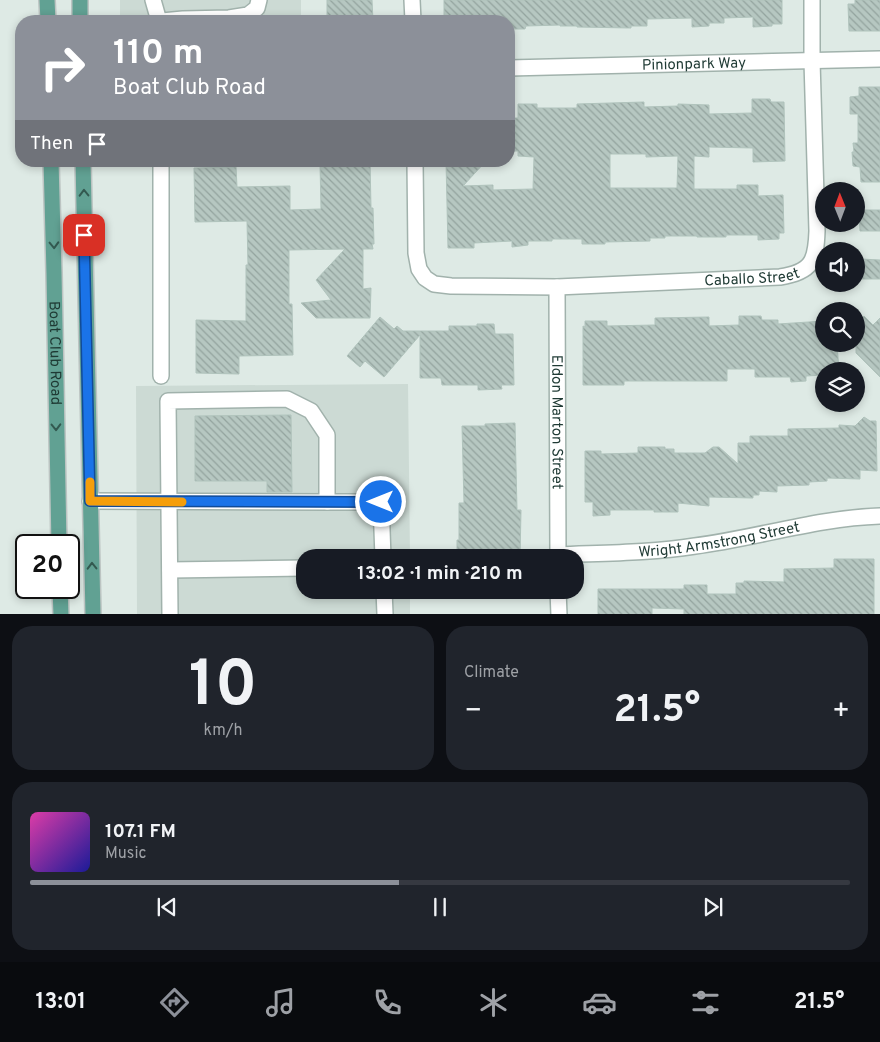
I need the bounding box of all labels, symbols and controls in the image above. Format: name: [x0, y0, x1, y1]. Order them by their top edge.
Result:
text: 110 m: [113, 32, 203, 76]
icon: right: [30, 35, 95, 100]
street label: Pinionpark Way: [642, 54, 746, 76]
text: Boat Club Road: [113, 75, 266, 102]
icon: arrive: [83, 130, 111, 158]
text: Then: [30, 132, 73, 156]
north arrow: [815, 182, 865, 232]
map controls: [815, 182, 865, 412]
one-way arrow: [79, 189, 89, 197]
pin: [63, 214, 105, 256]
icon: arrive: [70, 221, 98, 249]
one-way arrow: [48, 241, 59, 249]
button: sound: [815, 242, 865, 292]
street label: Caballo Street: [704, 265, 803, 291]
street label: Boat Club Road: [44, 301, 64, 405]
button: search: [815, 302, 865, 352]
street label: Eldon Marton Street: [546, 355, 566, 489]
button: layers: [815, 362, 865, 412]
one-way arrow: [51, 424, 61, 432]
position arrow: [354, 475, 406, 527]
street label: Wright Armstrong Street: [638, 518, 801, 563]
speed limit sign: 20: [15, 534, 80, 599]
one-way arrow: [87, 562, 97, 570]
text: 13:02 · 1 min · 210 m: [357, 562, 523, 586]
text: 10: [189, 647, 257, 729]
text: Climate: [464, 663, 519, 683]
text: 21.5°: [614, 687, 700, 736]
text: −: [464, 694, 482, 730]
text: +: [832, 694, 850, 730]
text: km/h: [204, 721, 242, 741]
text: 107.1 FM: [105, 820, 176, 844]
text: Music: [105, 844, 146, 864]
icon: previous: [153, 893, 181, 921]
icon: pause: [426, 893, 454, 921]
icon: next: [699, 893, 727, 921]
icon: directions: [157, 985, 192, 1020]
icon: music: [263, 985, 298, 1020]
icon: phone: [370, 985, 405, 1020]
icon: climate: [476, 985, 511, 1020]
icon: car: [582, 985, 617, 1020]
icon: filters: [688, 985, 723, 1020]
text: 13:01: [36, 989, 86, 1016]
text: 21.5°: [794, 989, 844, 1016]

